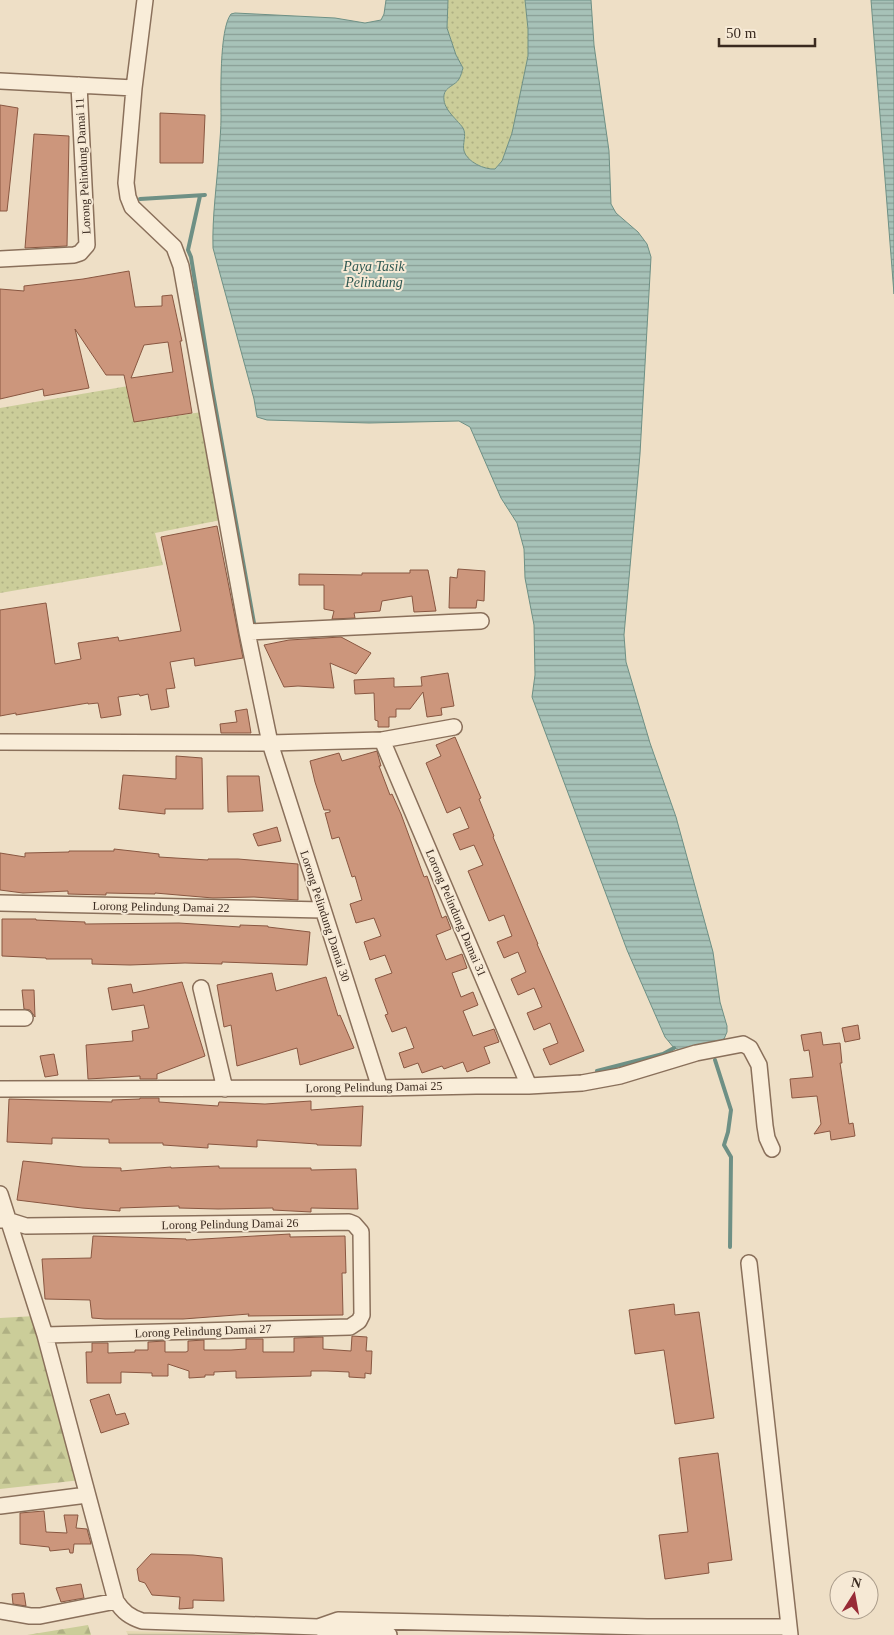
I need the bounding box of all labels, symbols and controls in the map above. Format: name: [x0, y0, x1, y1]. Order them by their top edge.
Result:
scale bar: [719, 15, 815, 47]
text: 50 m: [726, 25, 757, 41]
street label: Lorong Pelindung Damai 11: [72, 97, 94, 235]
water label: Paya Tasik Pelindung: [342, 259, 405, 290]
street label: Lorong Pelindung Damai 31: [423, 847, 489, 979]
street label: Lorong Pelindung Damai 30: [297, 849, 353, 983]
street label: Lorong Pelindung Damai 22: [92, 899, 230, 915]
street label: Lorong Pelindung Damai 25: [305, 1079, 443, 1095]
street label: Lorong Pelindung Damai 26: [161, 1216, 299, 1232]
street label: Lorong Pelindung Damai 27: [134, 1322, 272, 1340]
north arrow: [829, 1570, 879, 1620]
text: N: [850, 1574, 863, 1591]

